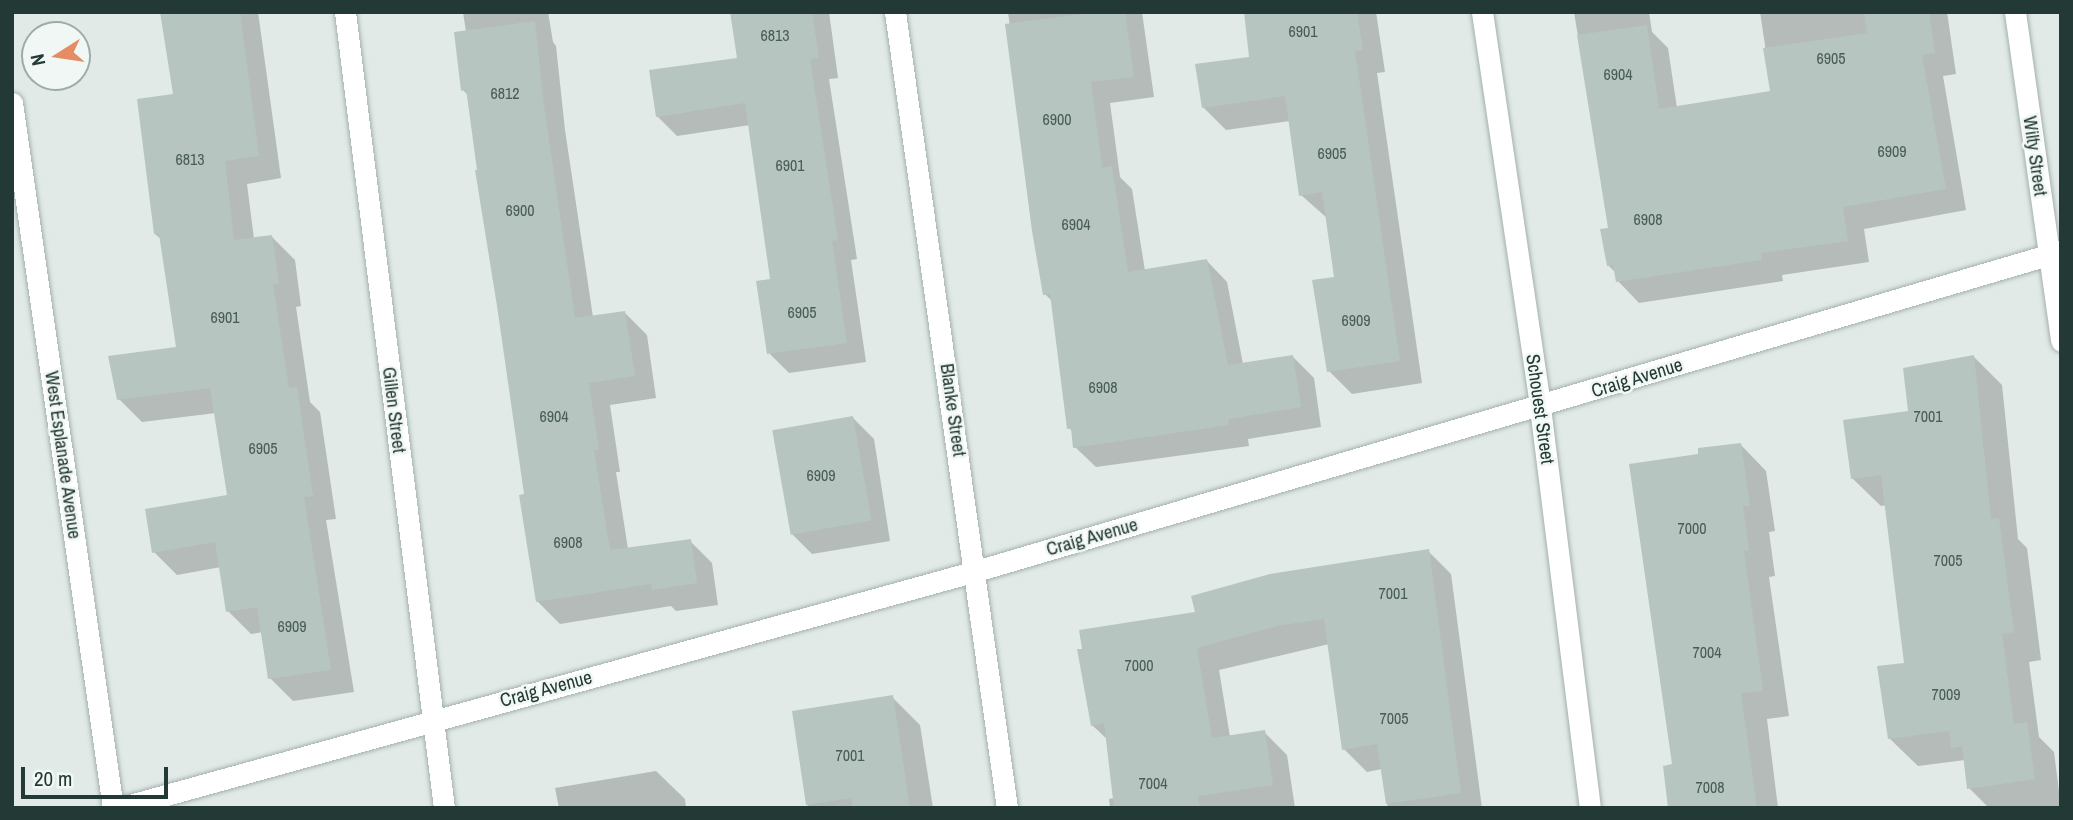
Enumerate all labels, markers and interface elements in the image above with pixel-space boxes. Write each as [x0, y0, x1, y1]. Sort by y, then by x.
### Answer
north arrow [21, 21, 91, 91]
house number: 6901 [1288, 21, 1318, 41]
house number: 6813 [760, 25, 790, 45]
house number: 6905 [1816, 48, 1846, 68]
text: N [24, 52, 51, 68]
house number: 6904 [1603, 64, 1633, 84]
house number: 6812 [490, 83, 520, 103]
house number: 6900 [1042, 109, 1072, 129]
street label: Wilty Street [2018, 115, 2052, 197]
house number: 6909 [1877, 141, 1907, 161]
house number: 6905 [1317, 143, 1347, 163]
house number: 6813 [175, 149, 205, 169]
house number: 6901 [775, 155, 805, 175]
house number: 6900 [505, 200, 535, 220]
house number: 6908 [1633, 209, 1663, 229]
house number: 6904 [1061, 214, 1091, 234]
house number: 6905 [787, 302, 817, 322]
house number: 6901 [210, 307, 240, 327]
house number: 6909 [1341, 310, 1371, 330]
street label: Schouest Street [1521, 353, 1559, 465]
street label: Craig Avenue [1588, 353, 1686, 403]
street label: Blanke Street [935, 362, 971, 458]
street label: Gillen Street [377, 366, 411, 454]
street label: West Esplanade Avenue [40, 369, 86, 541]
house number: 6908 [1088, 377, 1118, 397]
house number: 6904 [539, 406, 569, 426]
house number: 7001 [1913, 406, 1943, 426]
house number: 6905 [248, 438, 278, 458]
house number: 6909 [806, 465, 836, 485]
street label: Craig Avenue [1043, 513, 1141, 561]
house number: 7000 [1677, 518, 1707, 538]
house number: 6908 [553, 532, 583, 552]
house number: 7005 [1933, 550, 1963, 570]
house number: 7001 [1378, 583, 1408, 603]
house number: 6909 [277, 616, 307, 636]
house number: 7004 [1692, 642, 1722, 662]
house number: 7000 [1124, 655, 1154, 675]
street label: Craig Avenue [497, 666, 595, 712]
house number: 7009 [1931, 684, 1961, 704]
house number: 7005 [1379, 708, 1409, 728]
house number: 7001 [835, 745, 865, 765]
scale bar [24, 754, 172, 798]
text: 20 m [34, 764, 72, 793]
house number: 7004 [1138, 773, 1168, 793]
house number: 7008 [1695, 777, 1725, 797]

